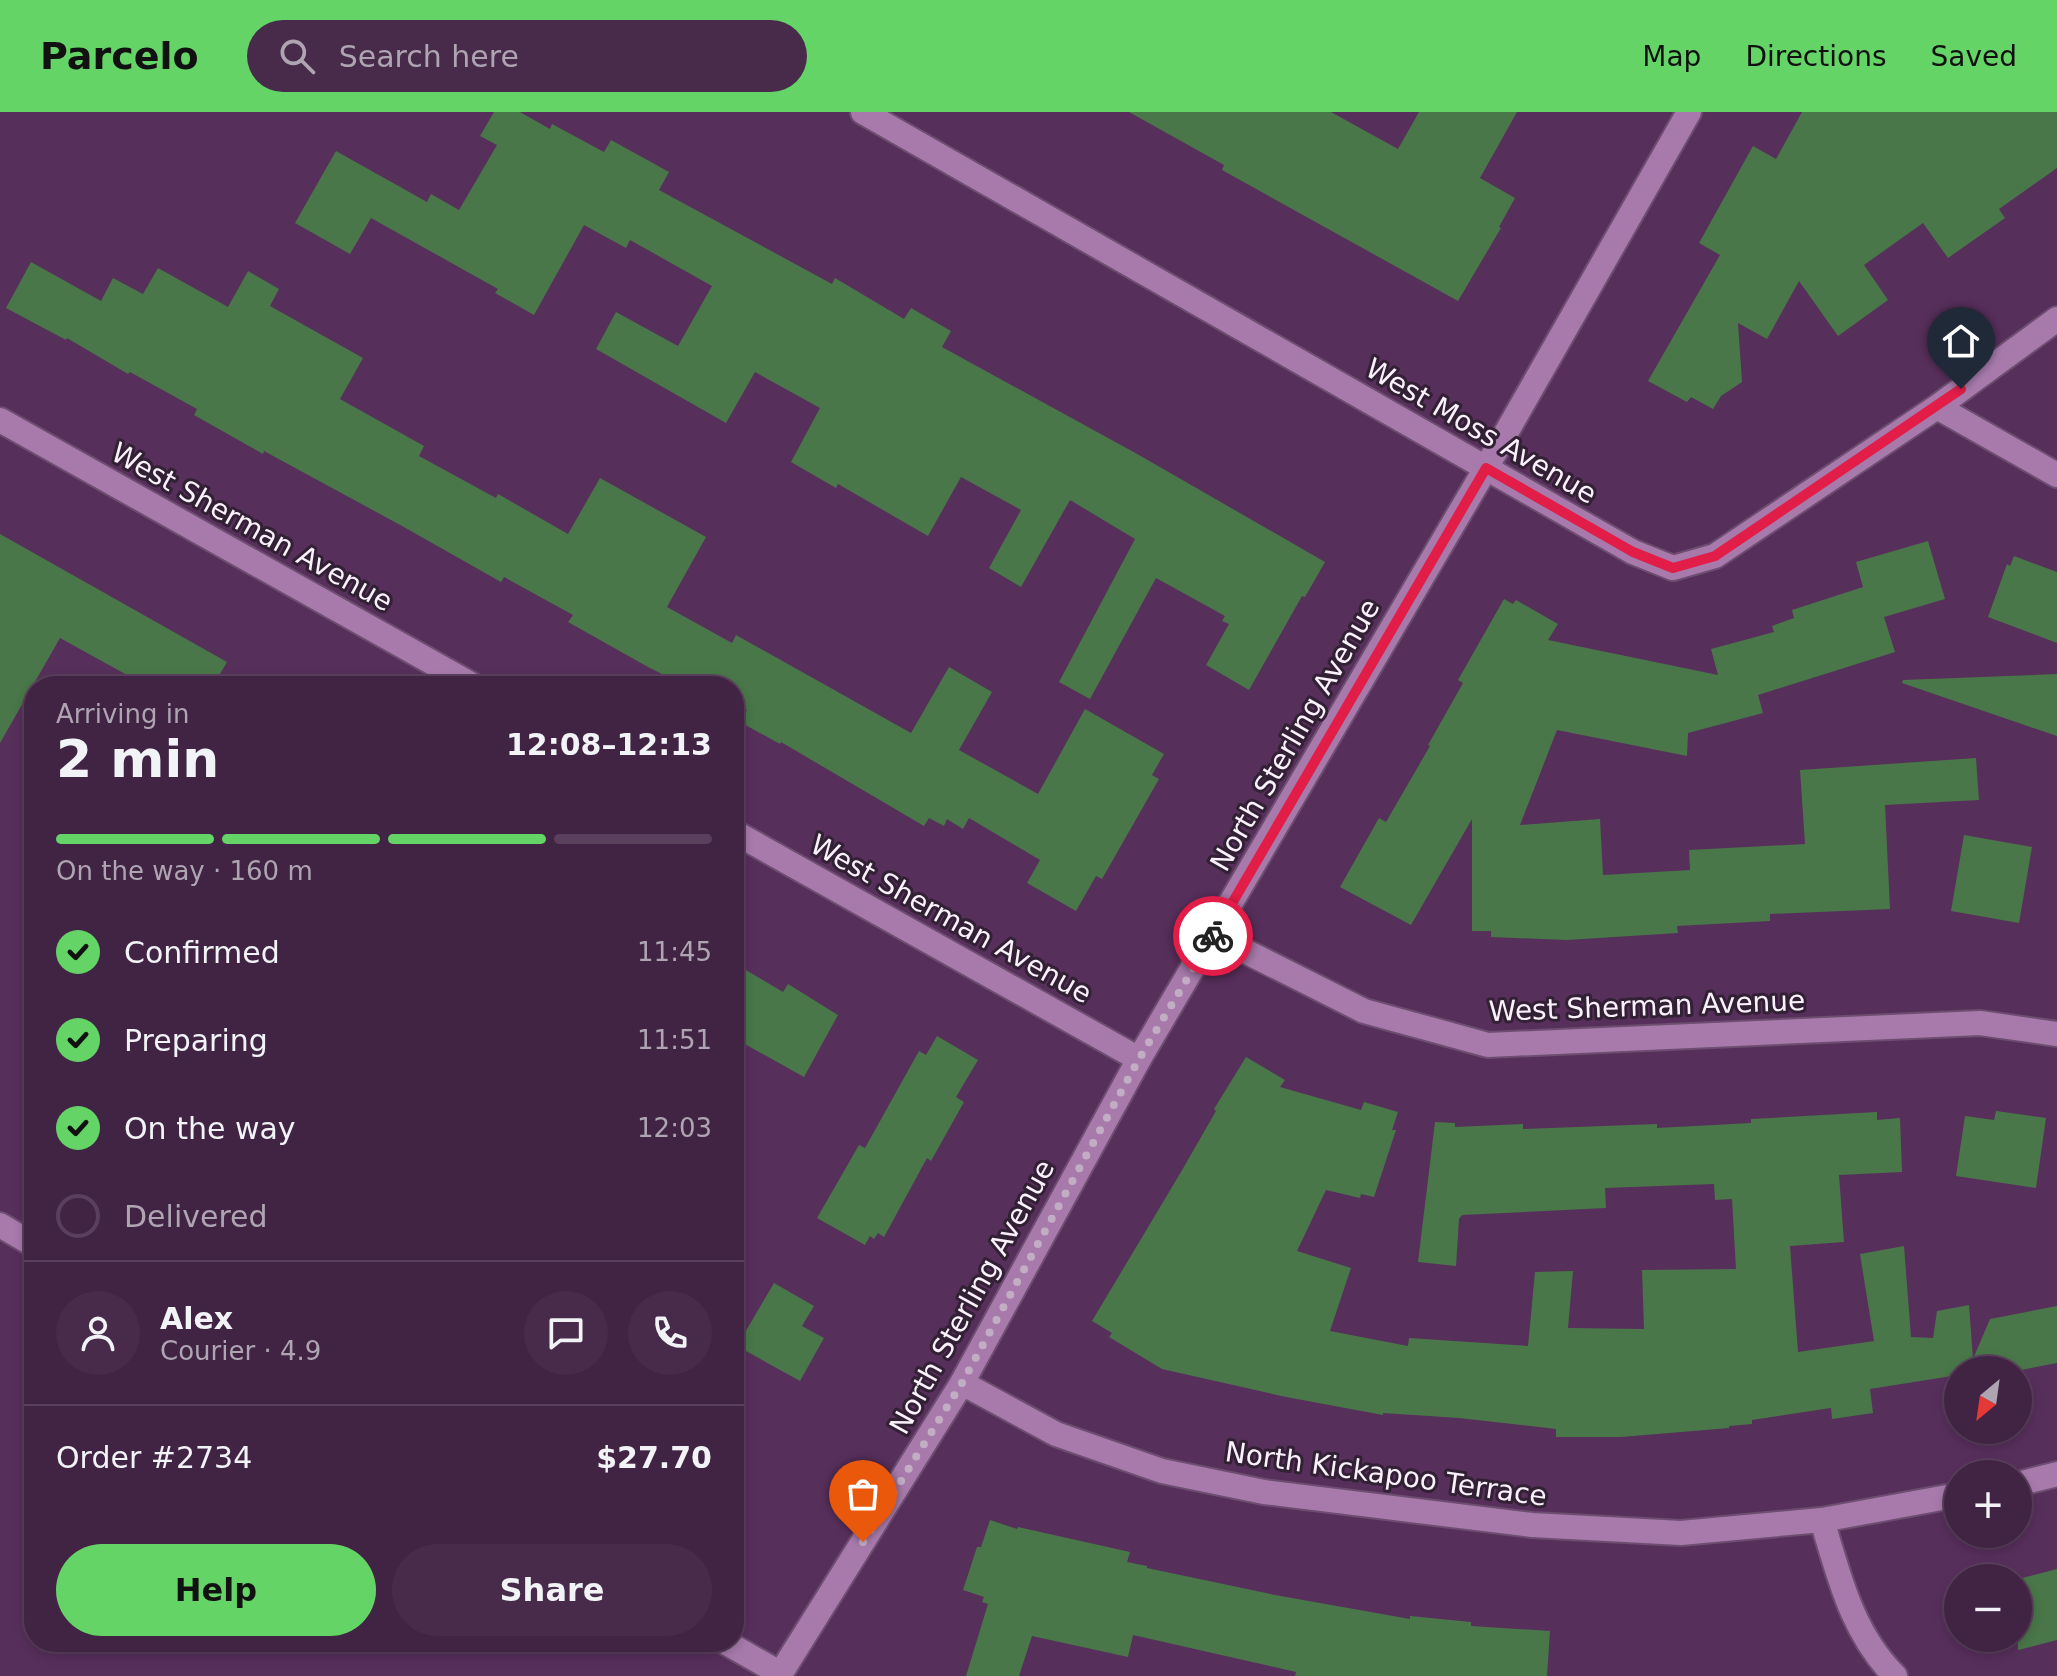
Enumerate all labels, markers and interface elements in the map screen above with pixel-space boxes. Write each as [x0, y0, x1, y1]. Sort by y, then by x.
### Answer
search box [247, 20, 807, 92]
text: Parcelo [40, 34, 199, 78]
icon: search [275, 34, 319, 78]
text: Search here [339, 39, 519, 74]
text: Map [1642, 40, 1701, 73]
text: Directions [1745, 40, 1886, 73]
text: Saved [1930, 40, 2017, 73]
pin [1927, 307, 1995, 389]
icon: home [1939, 319, 1983, 363]
street label: West Moss Avenue [1360, 351, 1602, 511]
street label: West Sherman Avenue [106, 436, 398, 618]
street label: North Sterling Avenue [1204, 593, 1386, 877]
text: Arriving in [56, 699, 190, 729]
text: 12:08–12:13 [506, 727, 712, 762]
text: 2 min [56, 729, 219, 789]
street label: West Sherman Avenue [805, 828, 1097, 1010]
text: On the way · 160 m [56, 856, 313, 886]
courier [1173, 896, 1253, 976]
icon: bike [1191, 914, 1235, 958]
icon: check [56, 930, 100, 974]
text: Confirmed [124, 935, 280, 970]
text: 11:45 [637, 937, 712, 967]
street label: West Sherman Avenue [1488, 984, 1806, 1028]
icon: check [56, 1018, 100, 1062]
text: Preparing [124, 1023, 268, 1058]
text: 11:51 [637, 1025, 712, 1055]
icon: check [56, 1106, 100, 1150]
text: On the way [124, 1111, 296, 1146]
text: 12:03 [637, 1113, 712, 1143]
street label: North Sterling Avenue [883, 1154, 1061, 1440]
text: Delivered [124, 1199, 268, 1234]
button: person [56, 1291, 140, 1375]
button: chat [524, 1291, 608, 1375]
button: phone [628, 1291, 712, 1375]
text: Alex [160, 1301, 233, 1336]
text: Courier · 4.9 [160, 1336, 321, 1366]
north arrow [1944, 1356, 2032, 1444]
map controls [1944, 1356, 2032, 1652]
street label: North Kickapoo Terrace [1223, 1435, 1549, 1513]
text: Order #2734 [56, 1440, 252, 1475]
text: $27.70 [596, 1440, 712, 1475]
pin [829, 1460, 897, 1542]
button: + [1944, 1460, 2032, 1548]
icon: bag [841, 1472, 885, 1516]
button: Help [56, 1544, 376, 1636]
button: Share [392, 1544, 712, 1636]
button: − [1944, 1564, 2032, 1652]

